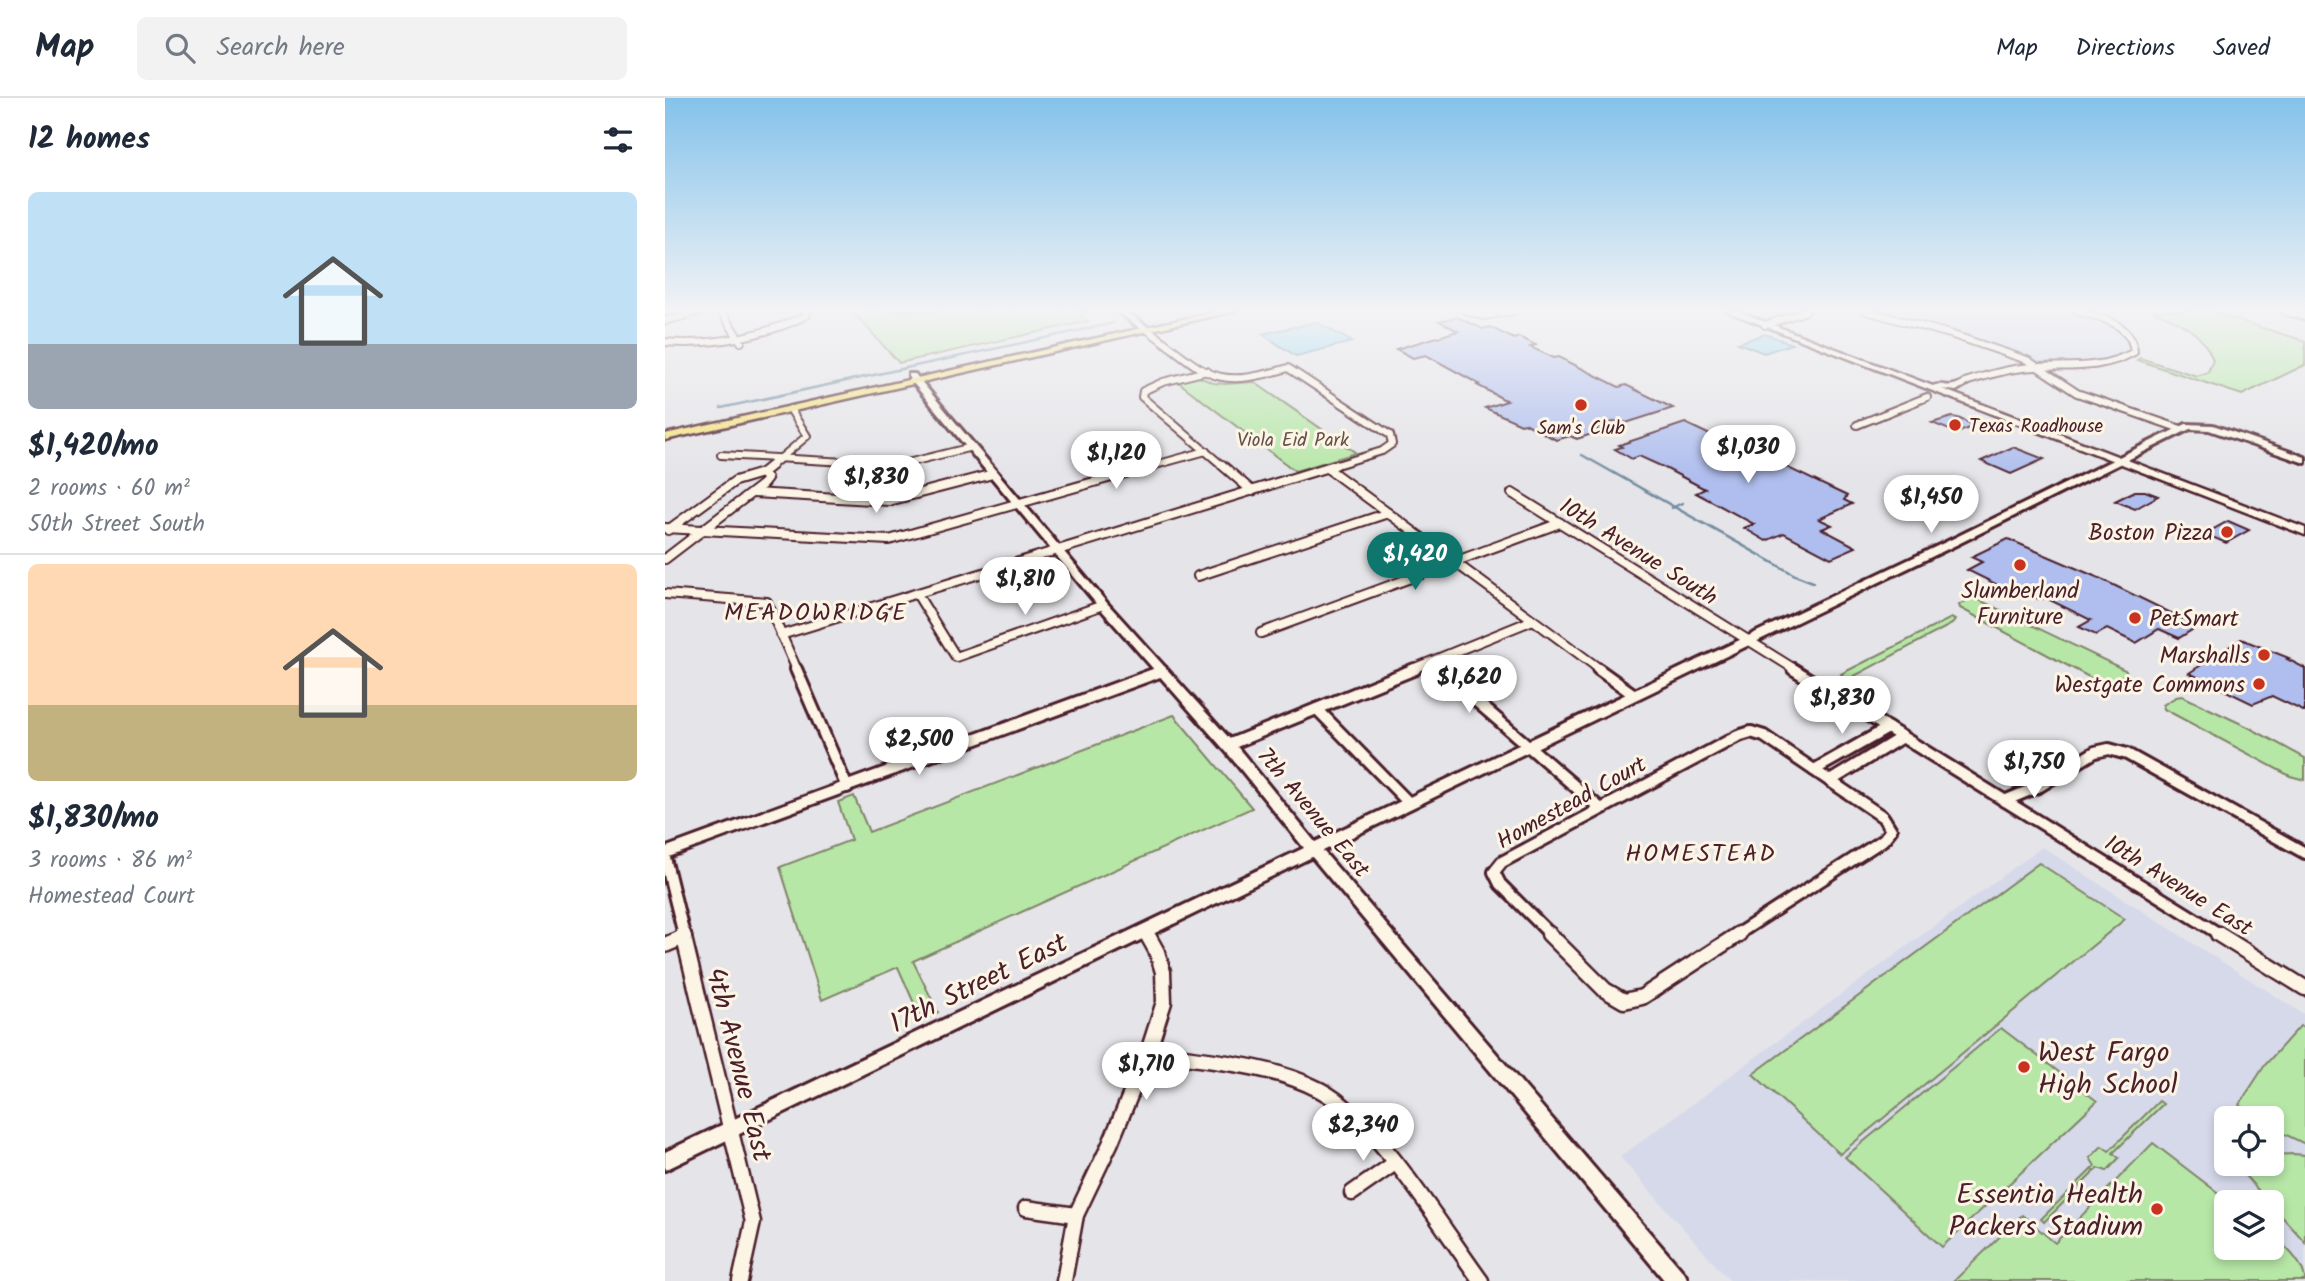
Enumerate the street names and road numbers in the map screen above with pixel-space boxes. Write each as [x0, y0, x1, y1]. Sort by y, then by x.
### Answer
street label: 10th Avenue South [1552, 489, 1724, 616]
street label: 7th Avenue East [1247, 740, 1379, 887]
street label: Homestead Court [1490, 747, 1655, 860]
street label: 10th Avenue East [2097, 827, 2260, 947]
street label: 17th Street East [882, 921, 1077, 1047]
street label: 4th Avenue East [692, 963, 784, 1167]

